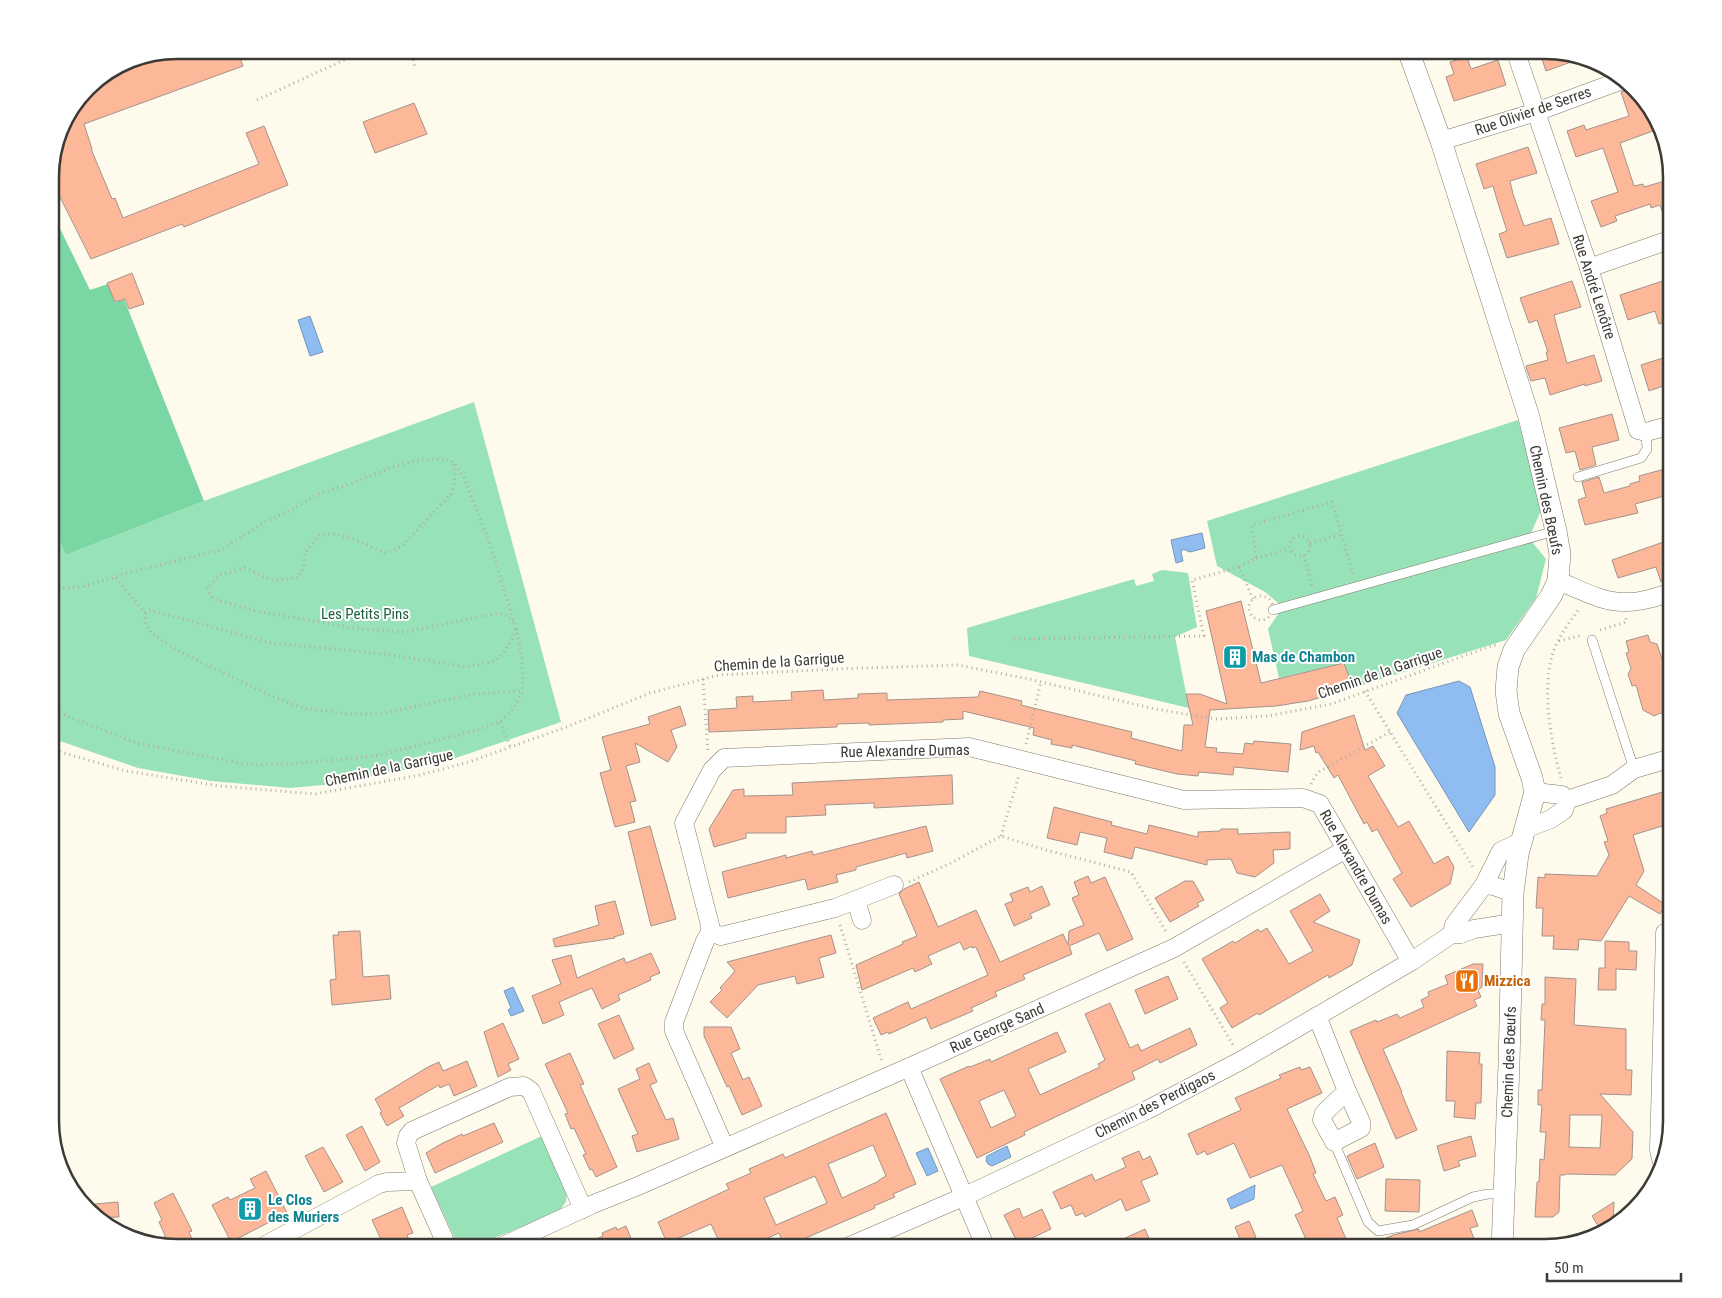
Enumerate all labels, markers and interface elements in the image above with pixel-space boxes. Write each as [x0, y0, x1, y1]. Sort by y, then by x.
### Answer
street label: Rue Olivier de Serres [1472, 83, 1594, 139]
street label: Rue André Lenôtre [1569, 232, 1619, 342]
street label: Chemin des Bœufs [1526, 444, 1566, 557]
park label: Les Petits Pins [321, 605, 409, 623]
street label: Chemin de la Garrigue [1315, 643, 1445, 703]
building icon: Mas de Chambon [1222, 644, 1248, 670]
street label: Chemin de la Garrigue [713, 648, 845, 676]
place label: Mas de Chambon [1252, 648, 1355, 666]
street label: Rue Alexandre Dumas [840, 741, 970, 761]
street label: Chemin de la Garrigue [323, 746, 455, 790]
street label: Rue Alexandre Dumas [1316, 806, 1396, 928]
restaurant icon: Mizzica [1454, 968, 1480, 994]
place label: Mizzica [1484, 972, 1530, 990]
street label: Rue George Sand [947, 999, 1047, 1057]
street label: Chemin des Bœufs [1498, 1006, 1520, 1118]
street label: Chemin des Perdigaos [1092, 1066, 1218, 1142]
place label: Le Clos des Muriers [268, 1191, 340, 1226]
building icon: Le Clos des Muriers [237, 1196, 263, 1222]
scale bar [1547, 1250, 1681, 1282]
text: 50 m [1554, 1259, 1584, 1277]

